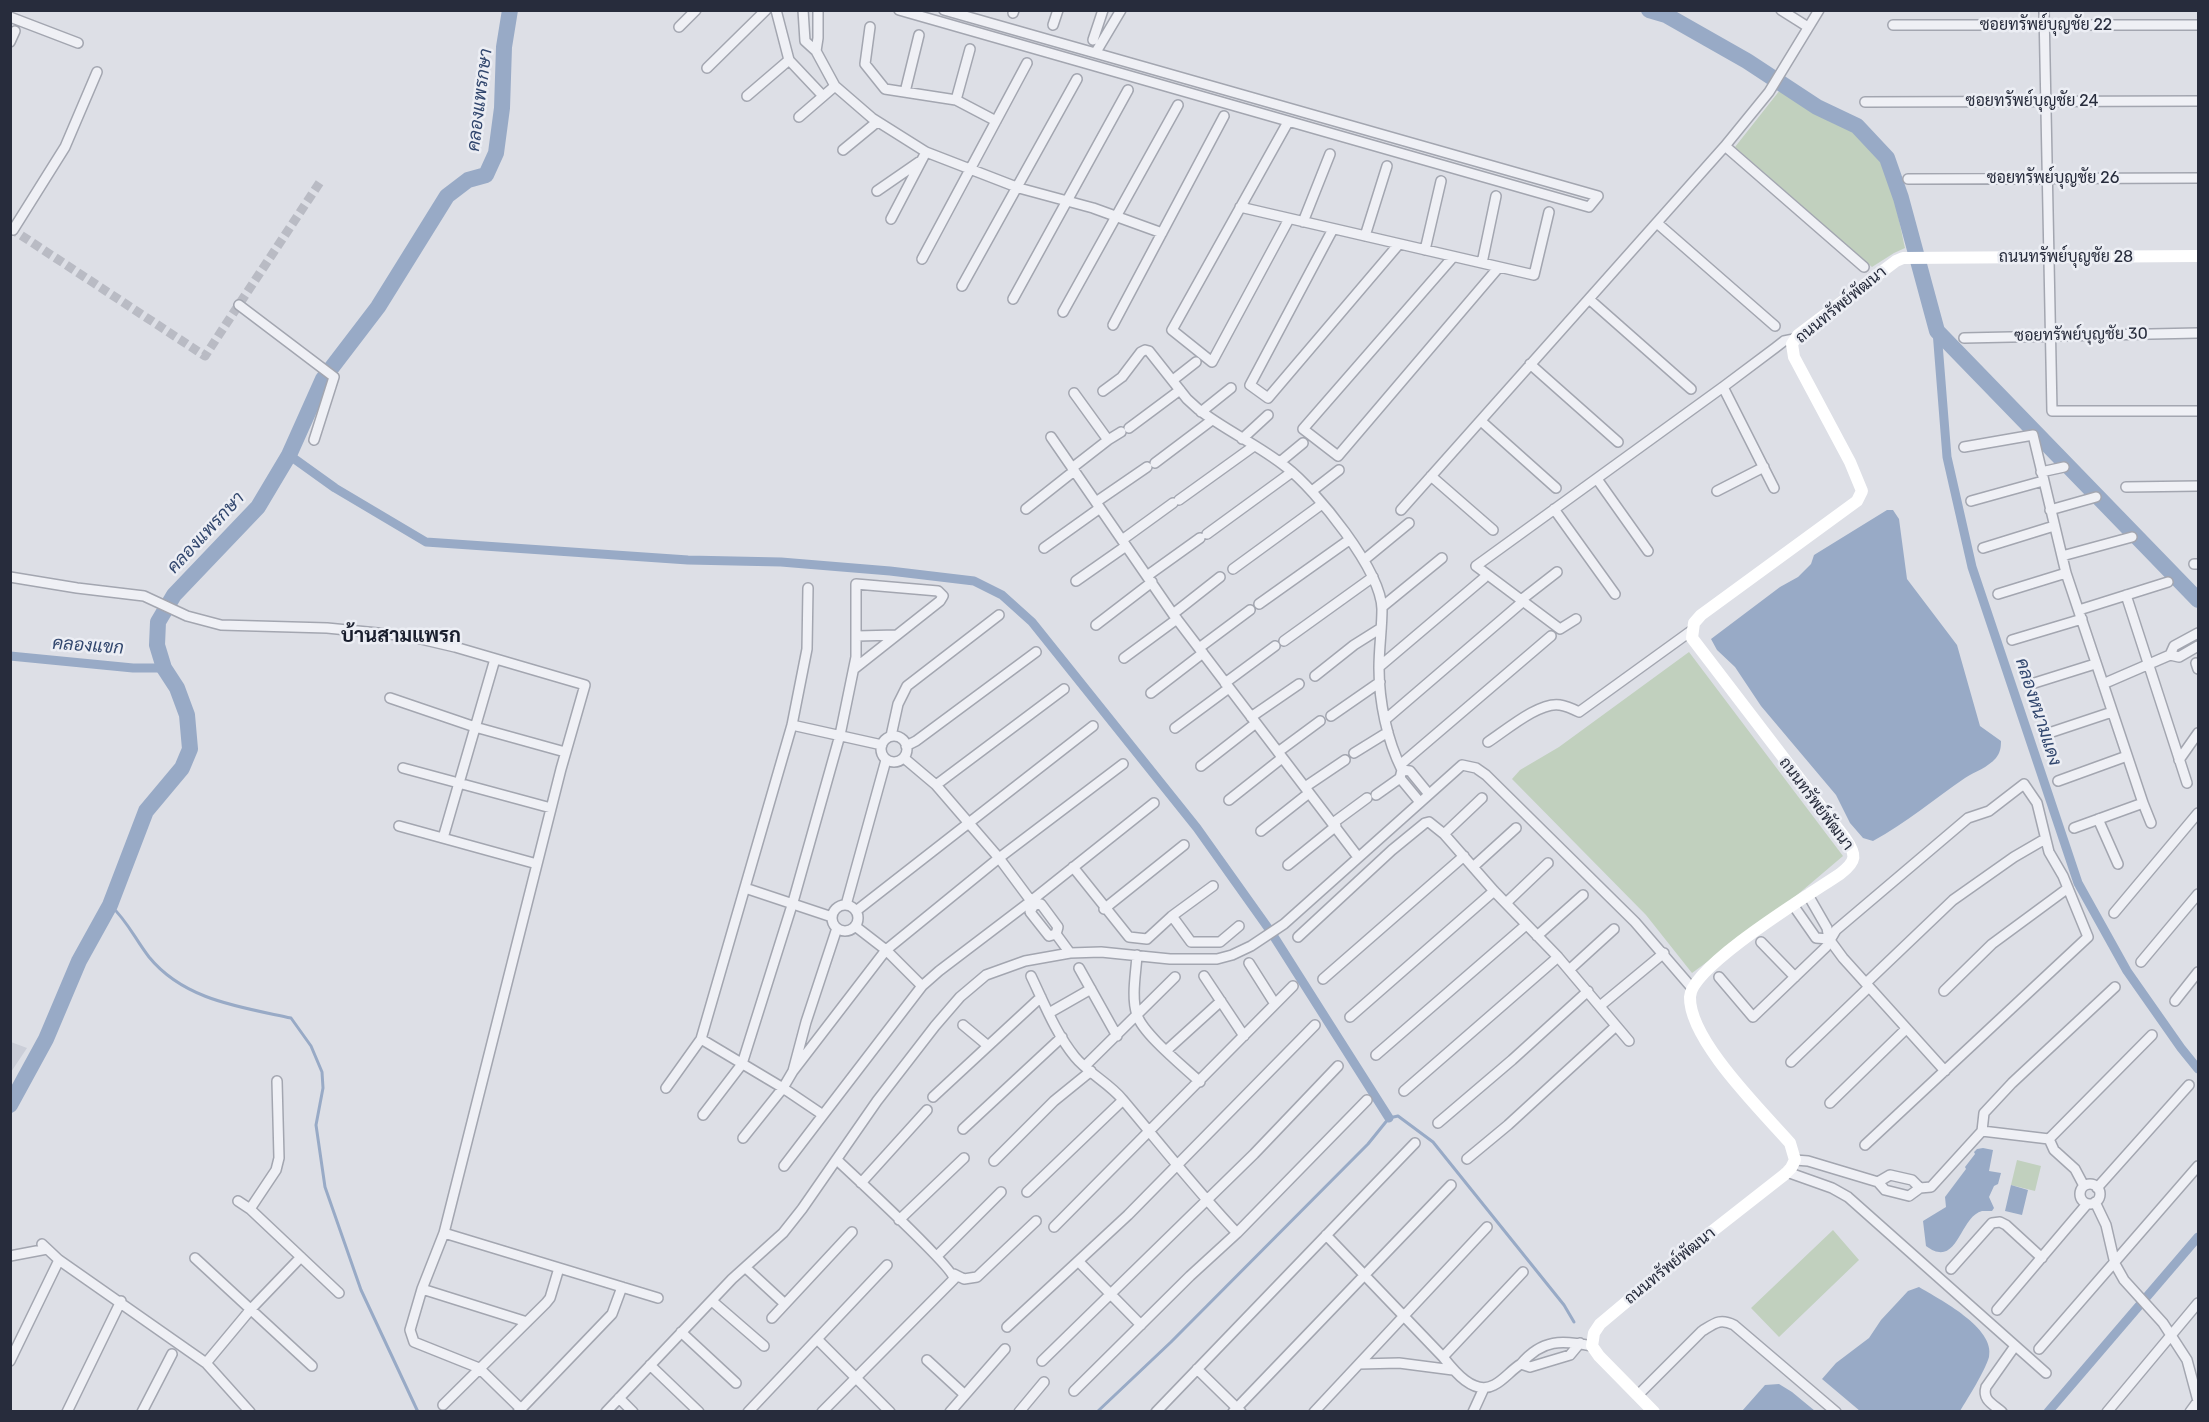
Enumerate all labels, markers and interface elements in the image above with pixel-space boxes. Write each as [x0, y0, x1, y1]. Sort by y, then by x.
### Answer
street label: ซอยทรัพย์บุญชัย 22 [1980, 15, 2112, 35]
water label: คลองแพรกษา [463, 47, 497, 153]
street label: ซอยทรัพย์บุญชัย 24 [1966, 91, 2098, 111]
street label: ซอยทรัพย์บุญชัย 26 [1987, 168, 2119, 188]
street label: ถนนทรัพย์บุญชัย 28 [1999, 247, 2133, 267]
street label: ถนนทรัพย์พัฒนา [1792, 262, 1890, 348]
street label: ซอยทรัพย์บุญชัย 30 [2014, 324, 2148, 346]
water label: คลองแพรกษา [163, 488, 249, 578]
district label: บ้านสามแพรก [341, 624, 461, 648]
water label: คลองแขก [52, 633, 124, 659]
water label: คลองหนามแดง [2010, 655, 2066, 769]
street label: ถนนทรัพย์พัฒนา [1775, 754, 1857, 854]
street label: ถนนทรัพย์พัฒนา [1621, 1223, 1719, 1309]

